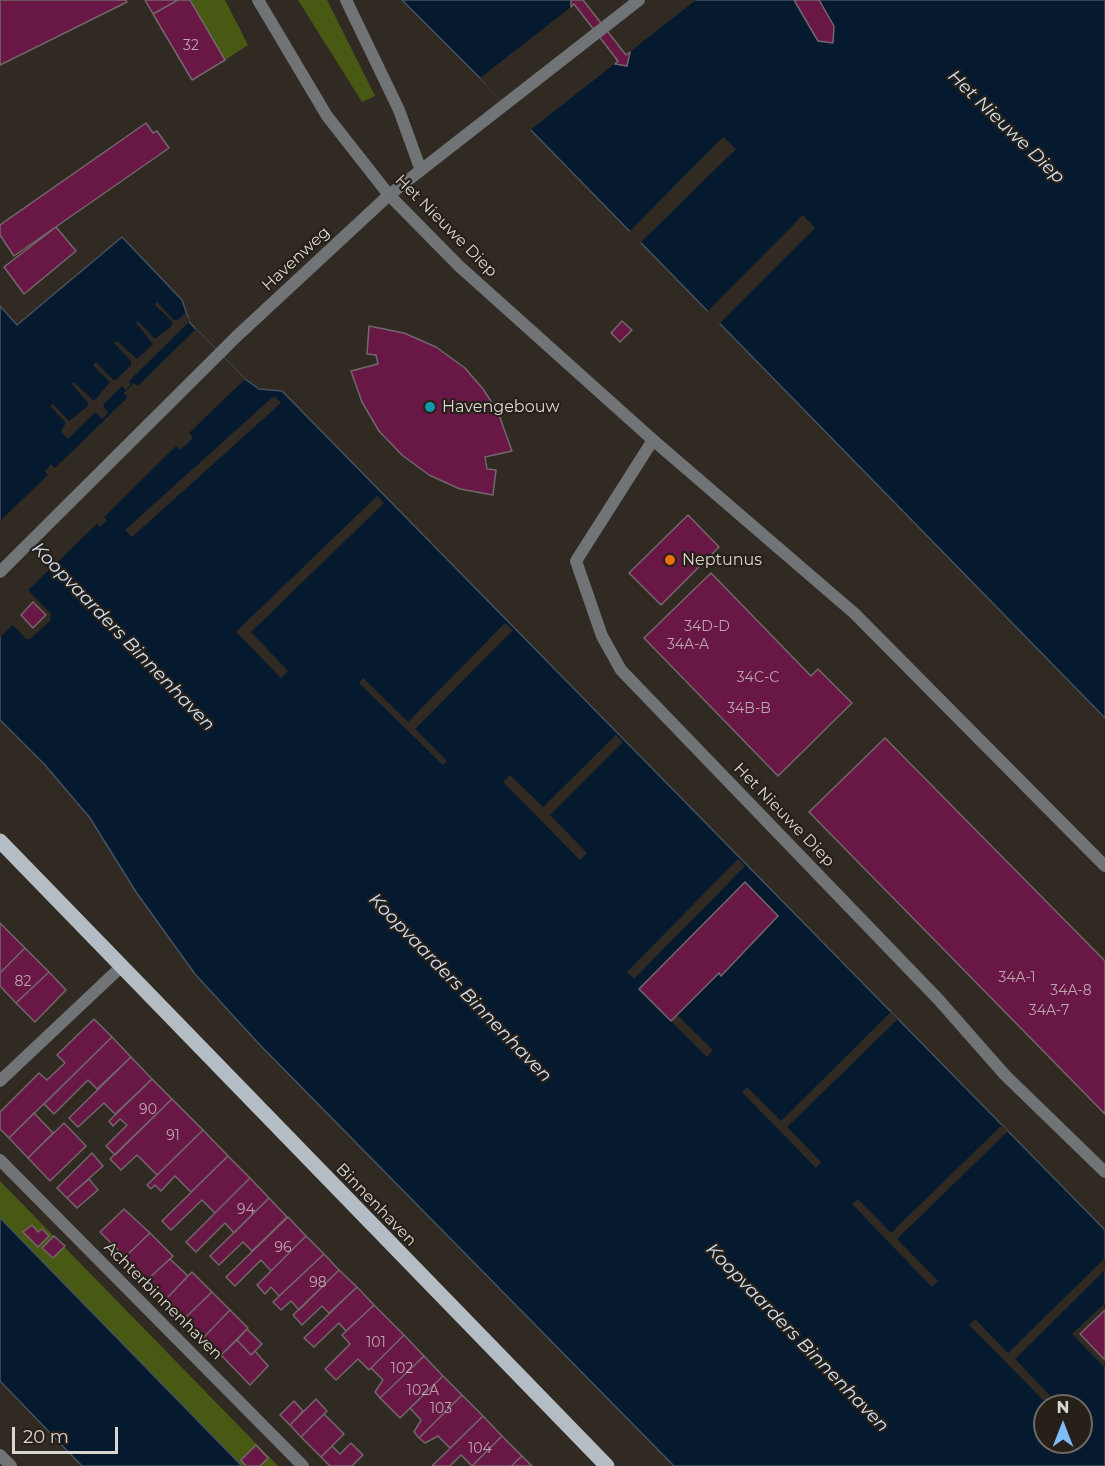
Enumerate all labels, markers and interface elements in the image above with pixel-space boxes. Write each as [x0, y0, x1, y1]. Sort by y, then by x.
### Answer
house number: 32 [183, 38, 199, 54]
water label: Het Nieuwe Diep [943, 66, 1069, 188]
street label: Het Nieuwe Diep [391, 171, 501, 281]
street label: Havenweg [258, 223, 334, 295]
place label: Havengebouw [442, 397, 560, 417]
marker: Havengebouw [423, 400, 437, 414]
water label: Koopvaarders Binnenhaven [27, 538, 219, 736]
place label: Neptunus [682, 550, 762, 570]
marker: Neptunus [663, 553, 677, 567]
house number: 34D-D [684, 619, 730, 635]
house number: 34A-A [667, 637, 709, 653]
house number: 34C-C [737, 670, 779, 686]
house number: 34B-B [727, 701, 771, 717]
street label: Het Nieuwe Diep [730, 759, 838, 871]
water label: Koopvaarders Binnenhaven [364, 889, 556, 1087]
house number: 34A-1 [998, 970, 1036, 986]
house number: 82 [15, 974, 31, 990]
house number: 34A-8 [1050, 983, 1092, 999]
house number: 34A-7 [1029, 1003, 1069, 1019]
house number: 90 [139, 1102, 157, 1118]
house number: 91 [166, 1128, 180, 1144]
street label: Binnenhaven [332, 1160, 420, 1250]
house number: 94 [237, 1202, 255, 1218]
street label: Achterbinnenhaven [100, 1238, 226, 1364]
water label: Koopvaarders Binnenhaven [701, 1239, 893, 1437]
house number: 96 [274, 1240, 292, 1256]
house number: 98 [309, 1275, 327, 1291]
house number: 101 [366, 1335, 386, 1351]
house number: 102 [391, 1361, 413, 1377]
house number: 102A [407, 1383, 439, 1399]
north arrow [1033, 1394, 1093, 1454]
text: N [1057, 1398, 1069, 1417]
house number: 103 [430, 1401, 452, 1417]
scale bar [15, 1415, 122, 1453]
text: 20 m [23, 1426, 69, 1448]
house number: 104 [468, 1441, 492, 1457]

